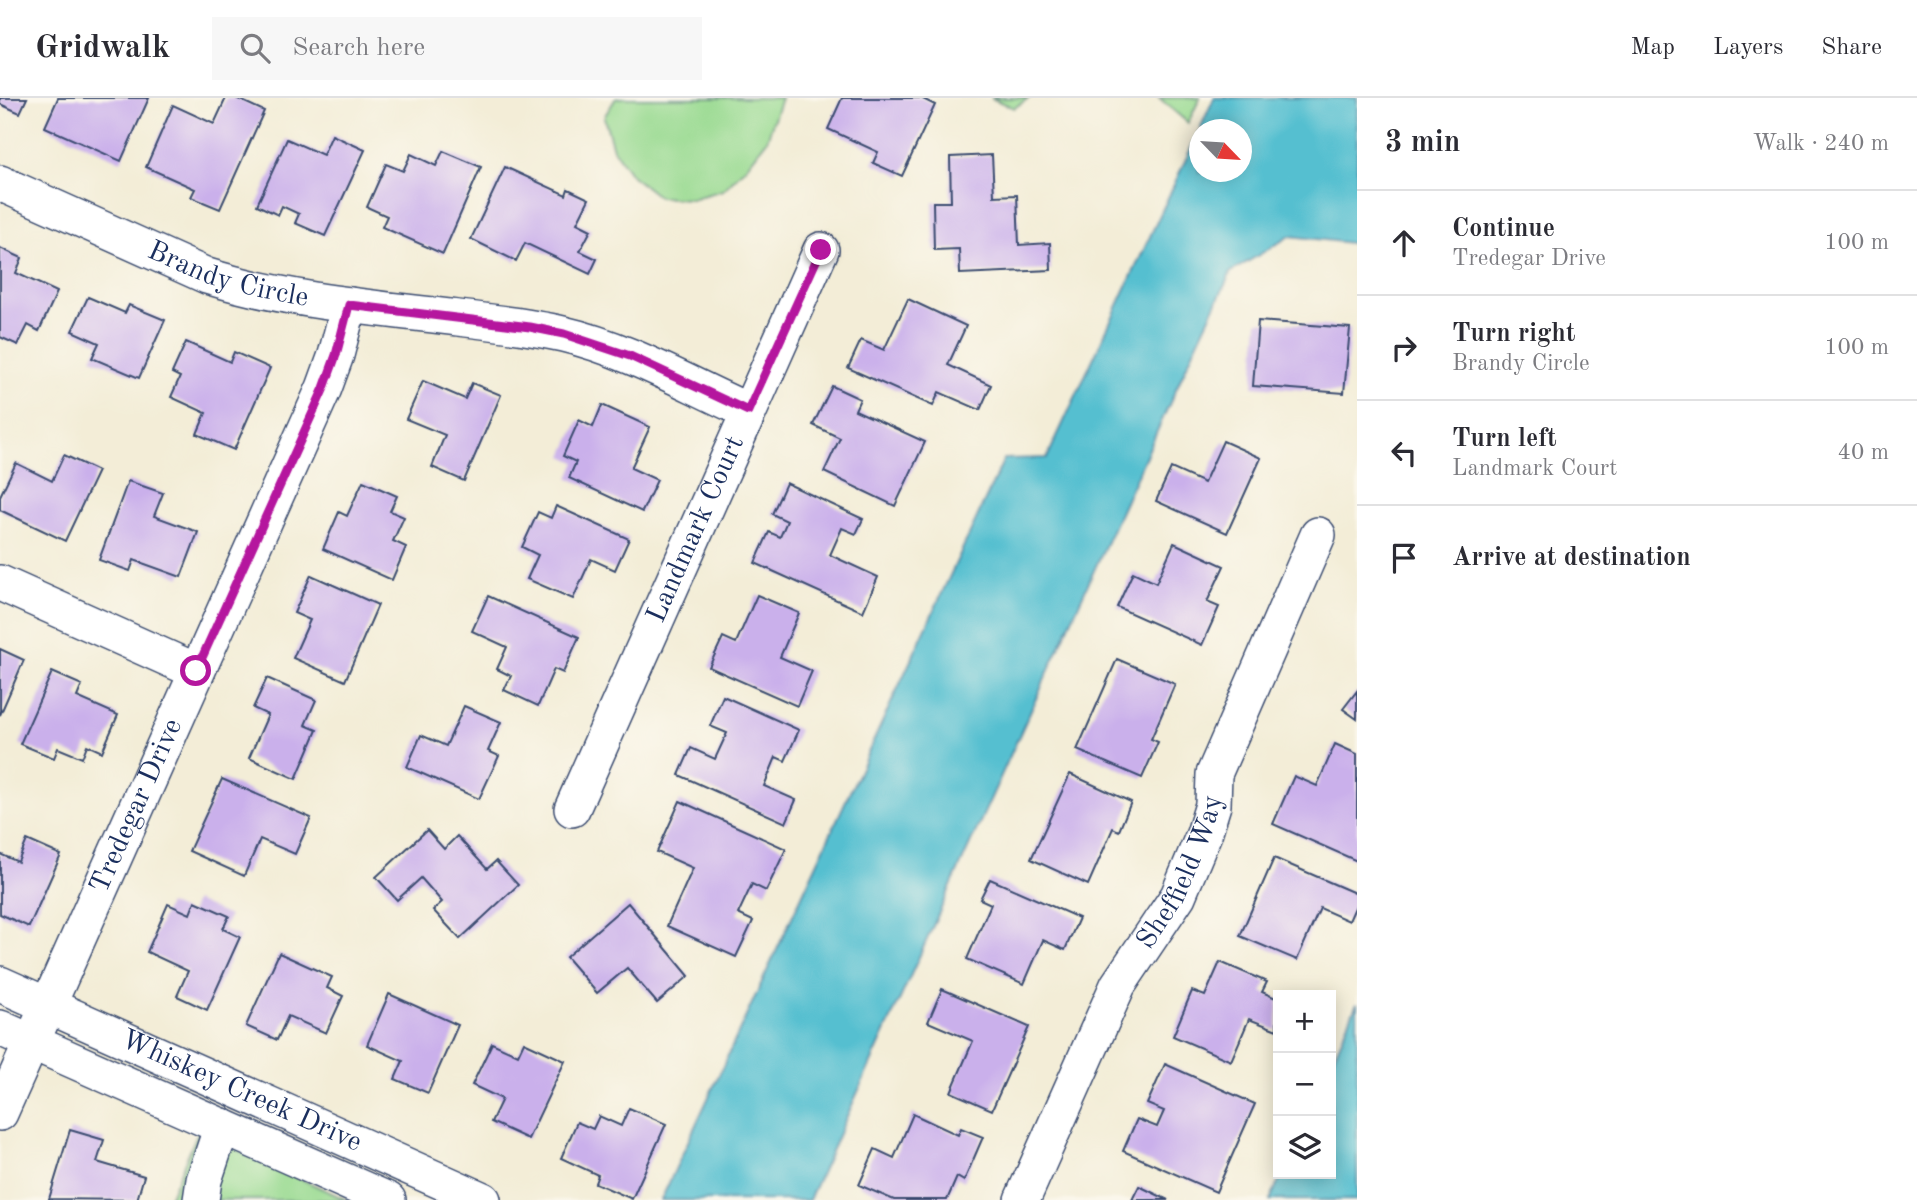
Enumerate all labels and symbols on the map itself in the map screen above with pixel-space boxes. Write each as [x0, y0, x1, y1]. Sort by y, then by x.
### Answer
north arrow [1189, 119, 1252, 182]
route end [805, 234, 836, 265]
street label: Brandy Circle [143, 237, 311, 313]
street label: Landmark Court [643, 432, 750, 627]
route start [180, 655, 211, 686]
street label: Tredegar Drive [86, 715, 188, 898]
street label: Sheffield Way [1132, 795, 1227, 954]
street label: Whiskey Creek Drive [116, 1026, 366, 1158]

